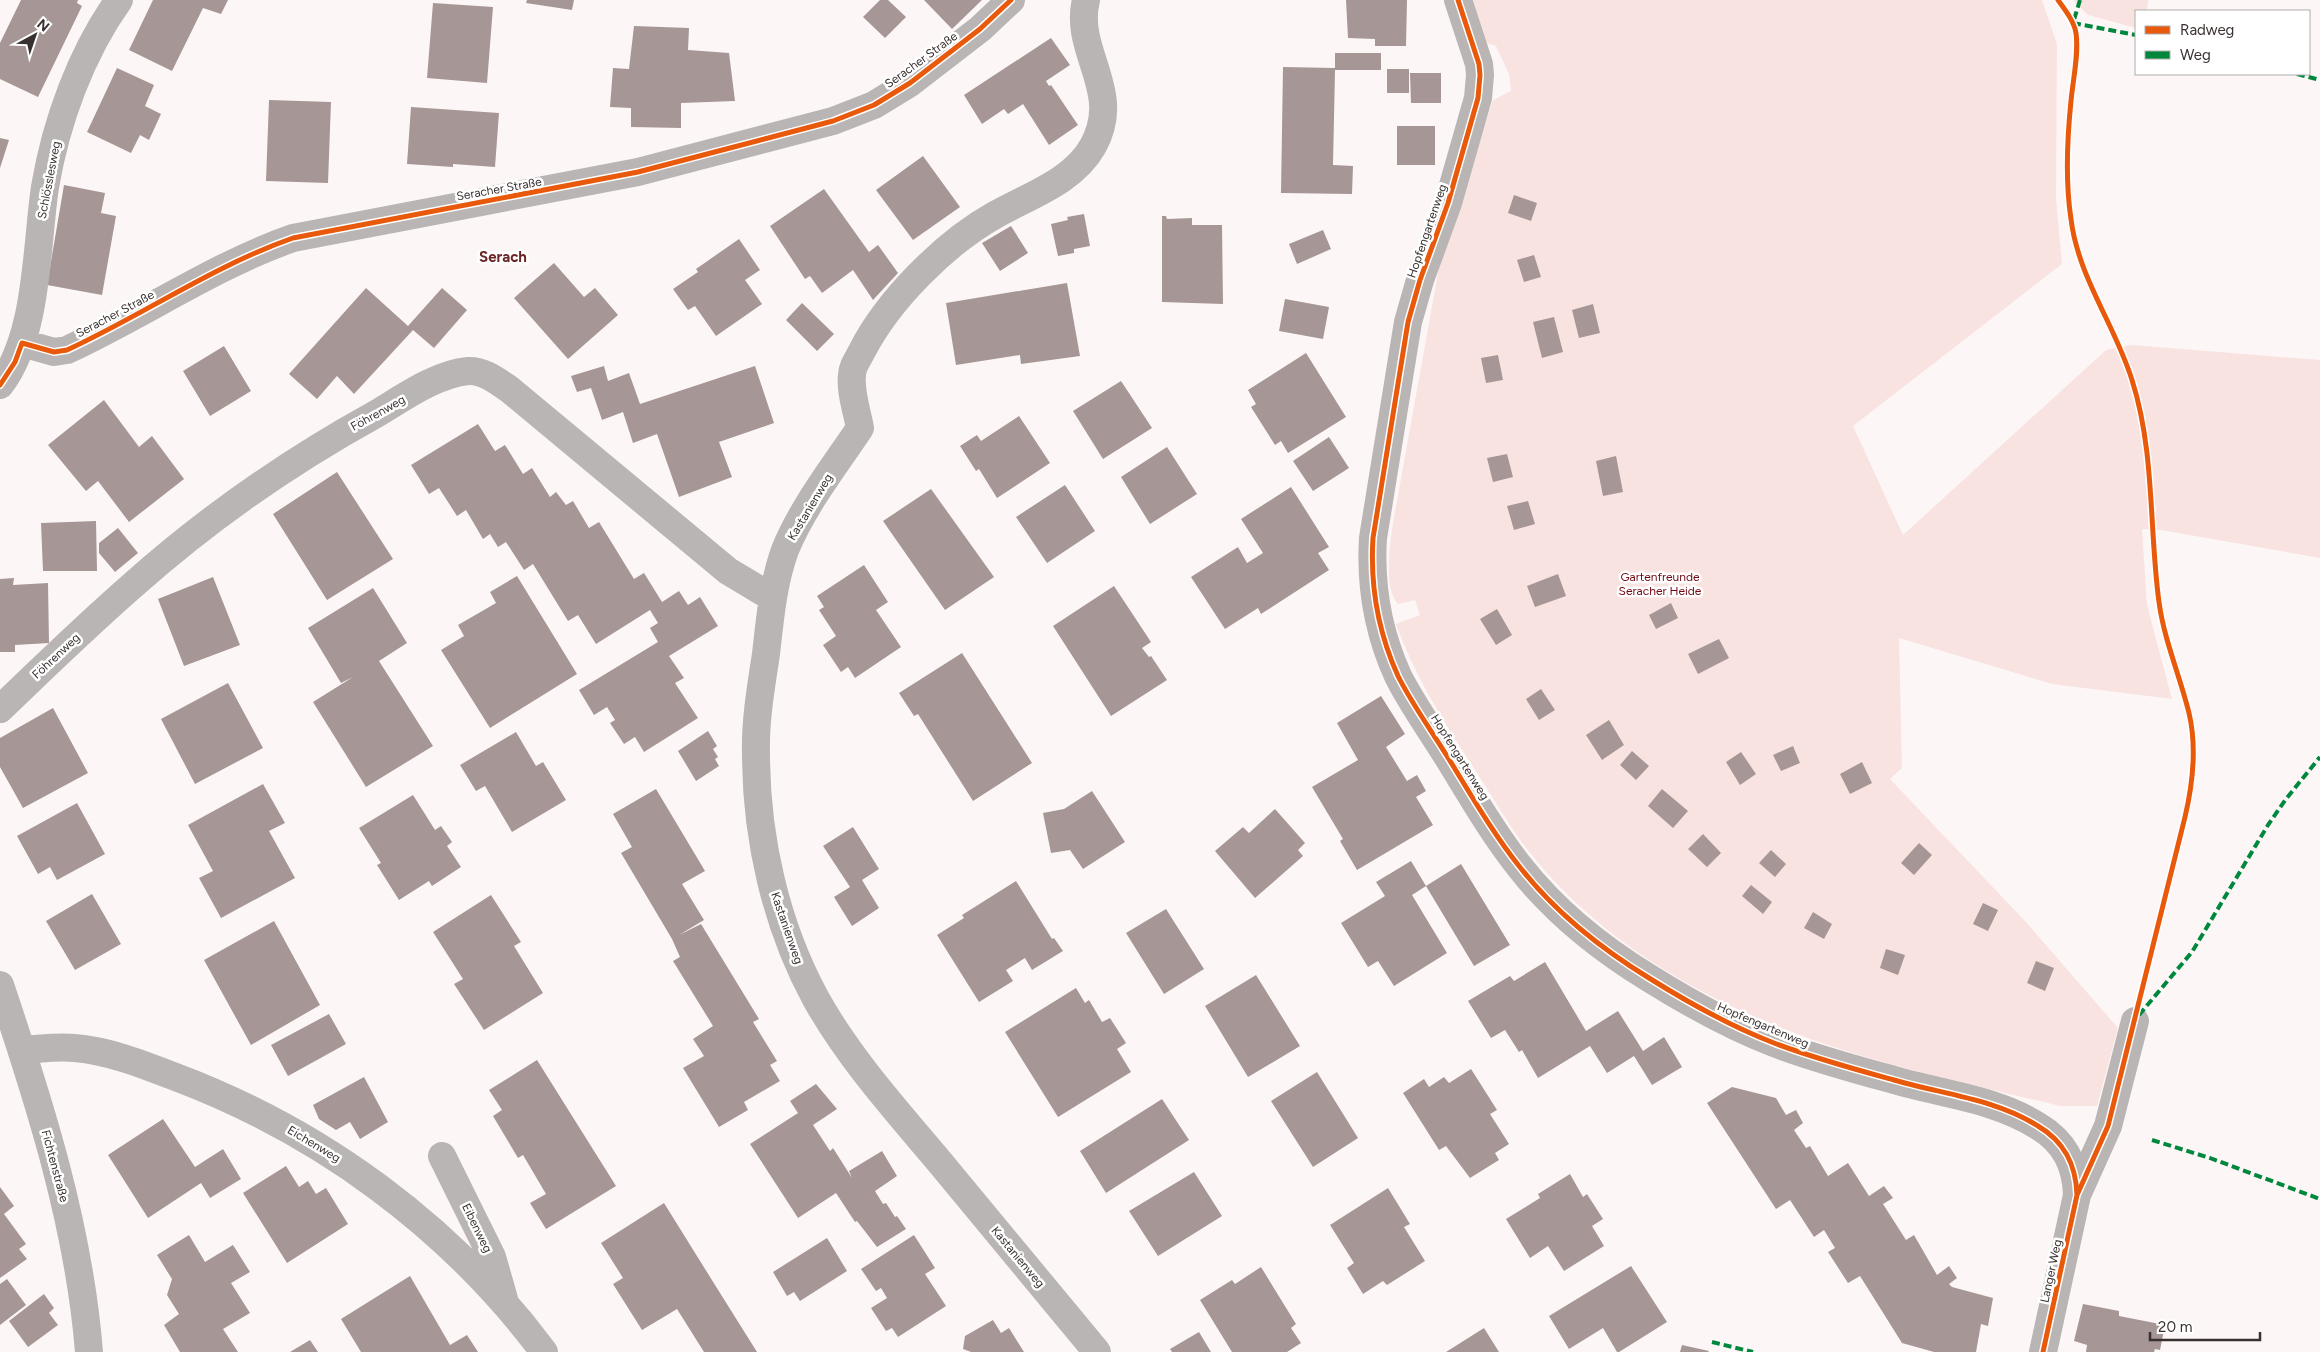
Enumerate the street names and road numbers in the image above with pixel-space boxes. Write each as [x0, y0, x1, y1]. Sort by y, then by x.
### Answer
street label: Seracher Straße [882, 29, 960, 91]
street label: Schlösslesweg [35, 140, 63, 220]
street label: Seracher Straße [455, 175, 543, 203]
street label: Hopfengartenweg [1404, 182, 1450, 280]
street label: Seracher Straße [74, 287, 157, 340]
street label: Föhrenweg [348, 392, 408, 434]
street label: Kastanienweg [785, 471, 835, 543]
street label: Föhrenweg [29, 630, 83, 682]
street label: Hopfengartenweg [1428, 712, 1492, 802]
street label: Kastanienweg [768, 890, 806, 966]
street label: Hopfengartenweg [1715, 999, 1811, 1051]
street label: Eichenweg [285, 1123, 343, 1165]
street label: Fichtenstraße [39, 1129, 71, 1204]
street label: Eibenweg [459, 1201, 495, 1255]
street label: Kastanienweg [989, 1224, 1047, 1290]
street label: Langer Weg [2037, 1238, 2065, 1304]

